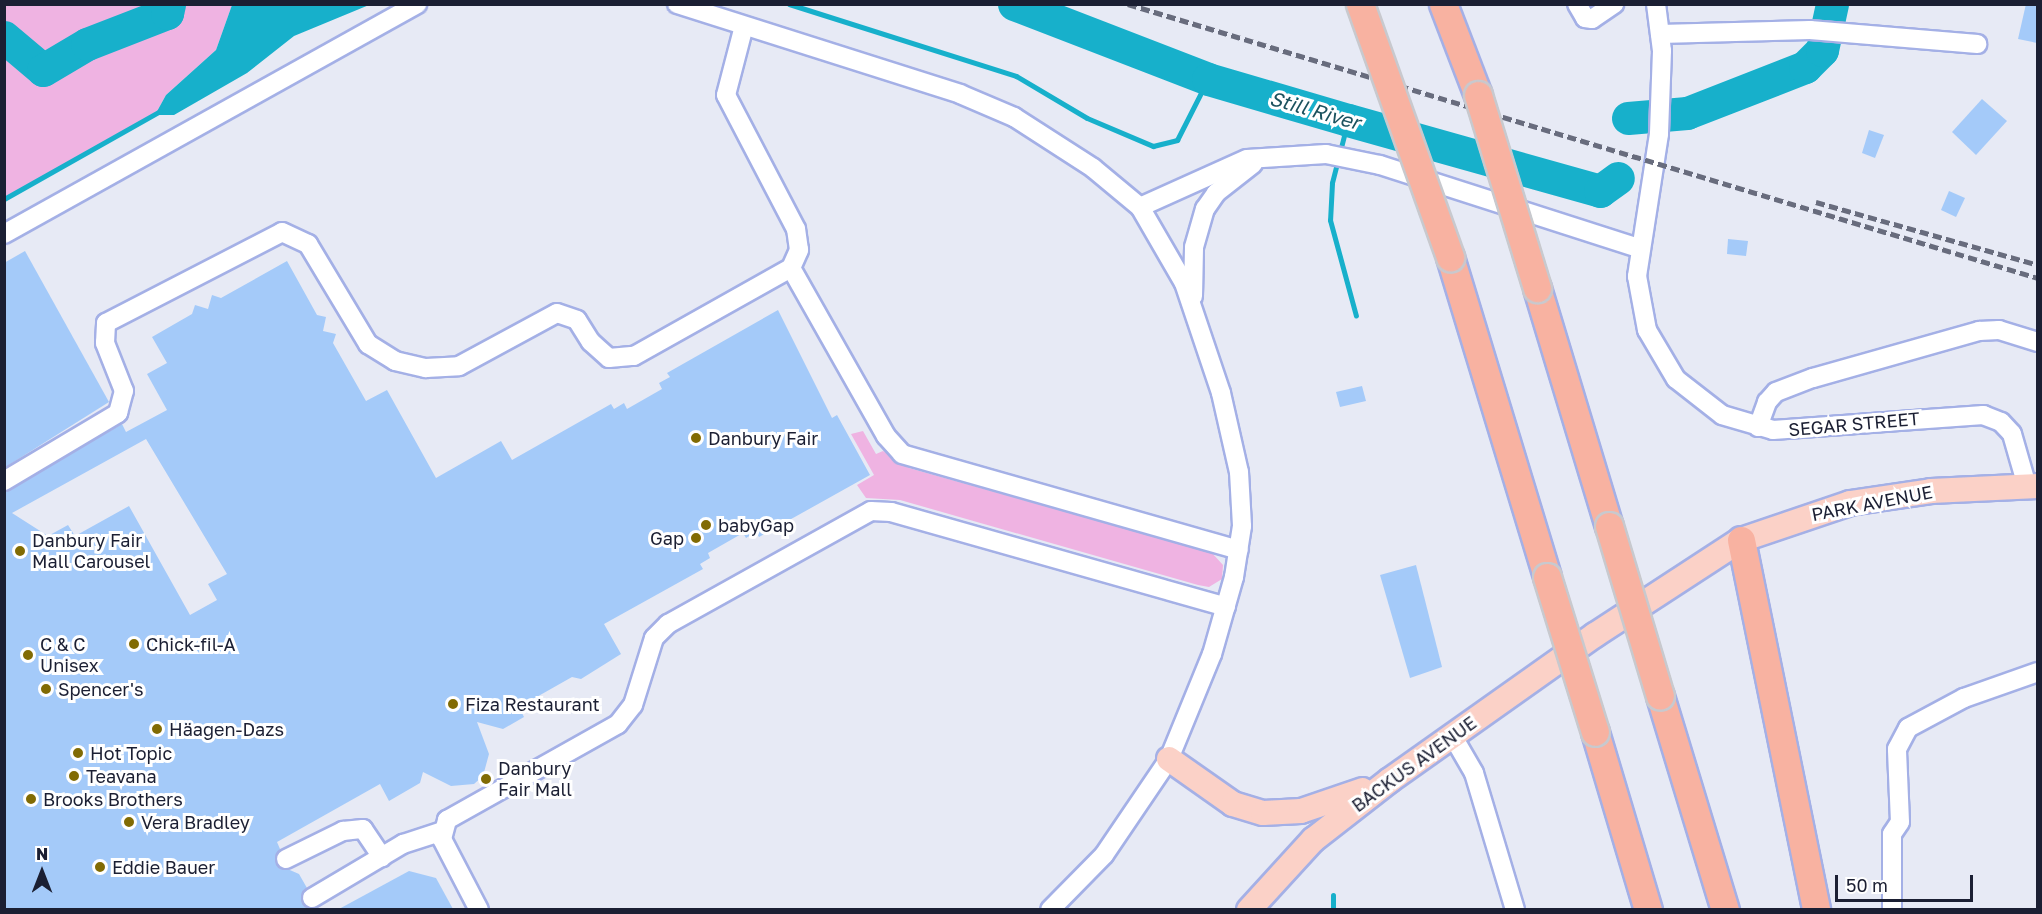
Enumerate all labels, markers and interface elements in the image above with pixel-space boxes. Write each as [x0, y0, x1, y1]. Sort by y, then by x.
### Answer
water label: Still River [1267, 86, 1363, 134]
street label: SEGAR STREET [1788, 408, 1920, 440]
place label: Danbury Fair [708, 427, 818, 449]
marker: Danbury Fair [689, 431, 703, 445]
street label: PARK AVENUE [1810, 481, 1934, 525]
place label: babyGap [718, 514, 794, 536]
marker: babyGap [699, 518, 713, 532]
place label: Gap [650, 527, 684, 549]
place label: Danbury Fair Mall Carousel [32, 530, 150, 572]
marker: Gap [689, 531, 703, 545]
marker: Danbury Fair Mall Carousel [13, 544, 27, 558]
place label: Chick-fil-A [146, 633, 236, 655]
place label: C & C Unisex [40, 634, 99, 676]
marker: Chick-fil-A [127, 637, 141, 651]
marker: C & C Unisex [21, 648, 35, 662]
place label: Spencer's [58, 678, 144, 700]
marker: Spencer's [39, 682, 53, 696]
place label: Fiza Restaurant [465, 693, 600, 715]
marker: Fiza Restaurant [446, 697, 460, 711]
street label: BACKUS AVENUE [1348, 712, 1480, 816]
place label: Häagen-Dazs [169, 718, 284, 740]
marker: Häagen-Dazs [150, 722, 164, 736]
place label: Hot Topic [90, 742, 172, 764]
marker: Hot Topic [71, 746, 85, 760]
place label: Danbury Fair Mall [498, 758, 572, 800]
place label: Teavana [86, 765, 157, 787]
marker: Teavana [67, 769, 81, 783]
marker: Danbury Fair Mall [479, 772, 493, 786]
place label: Brooks Brothers [43, 788, 183, 810]
marker: Brooks Brothers [24, 792, 38, 806]
place label: Vera Bradley [141, 811, 250, 833]
marker: Vera Bradley [122, 815, 136, 829]
north arrow [12, 842, 72, 902]
text: N [36, 844, 48, 864]
place label: Eddie Bauer [112, 856, 215, 878]
marker: Eddie Bauer [93, 860, 107, 874]
scale bar [1838, 863, 1976, 901]
text: 50 m [1846, 874, 1888, 896]

